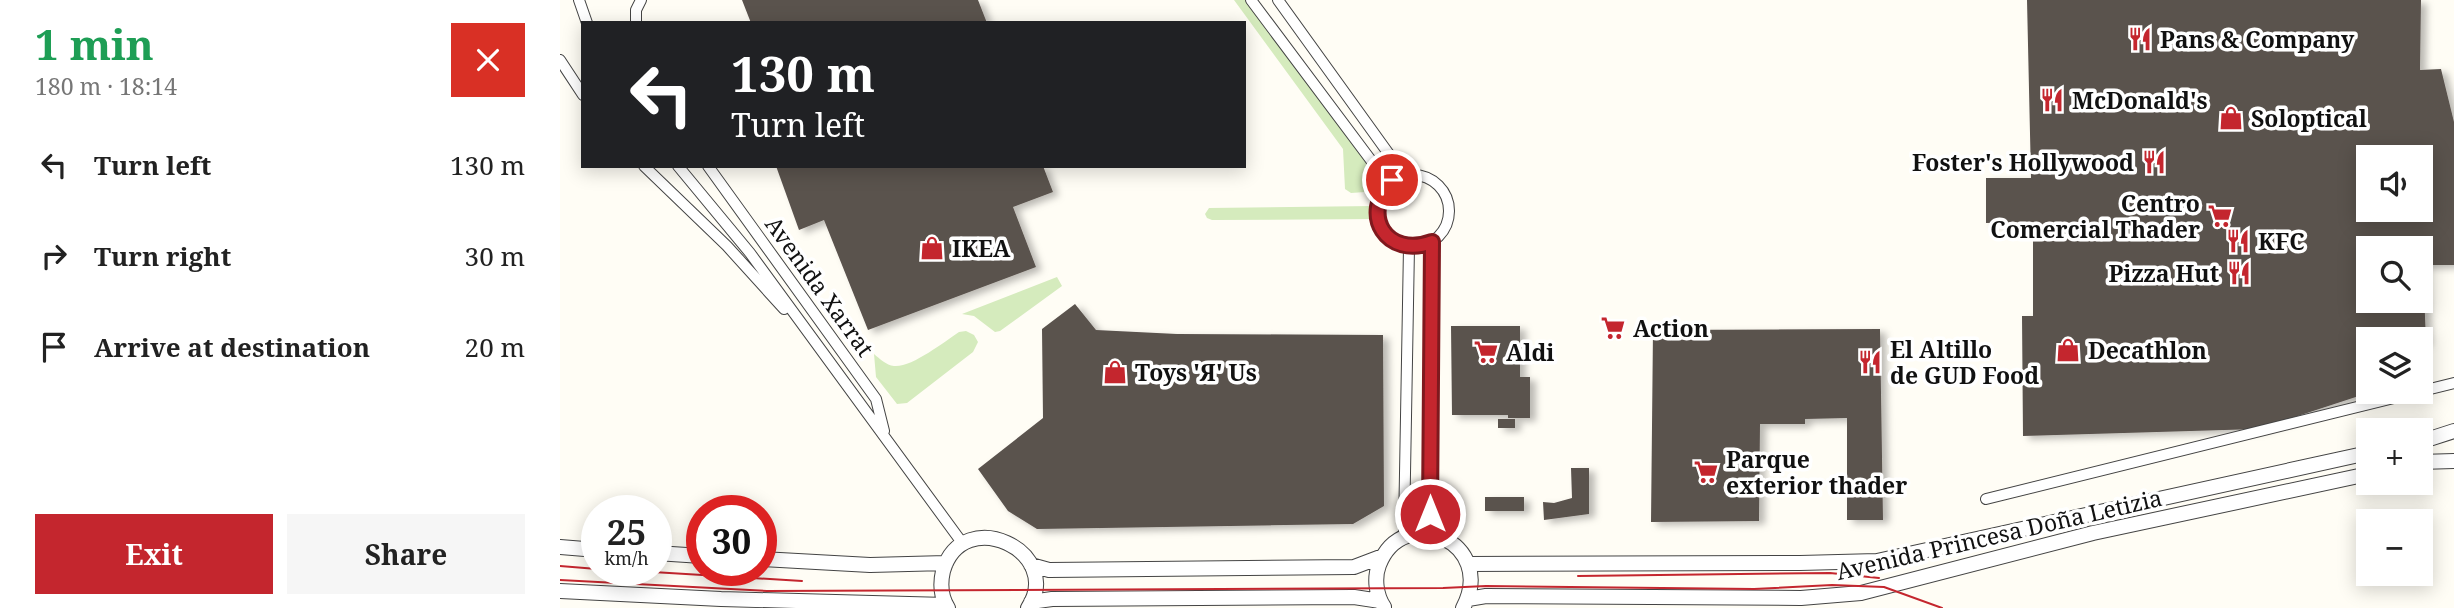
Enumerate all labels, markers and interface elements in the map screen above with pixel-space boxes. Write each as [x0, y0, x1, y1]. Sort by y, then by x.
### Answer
text: 1 min [35, 15, 154, 72]
button: close [451, 23, 525, 97]
place label: Pans & Company [2160, 23, 2355, 55]
restaurant icon: Pans & Company [2126, 25, 2154, 53]
text: 130 m [731, 40, 875, 106]
icon: left [616, 49, 707, 140]
text: 180 m · 18:14 [35, 70, 177, 102]
place label: McDonald's [2072, 84, 2208, 116]
restaurant icon: McDonald's [2038, 86, 2066, 114]
place label: Soloptical [2251, 102, 2367, 134]
text: Turn left [731, 103, 865, 146]
shop icon: Soloptical [2217, 104, 2245, 132]
map controls [2356, 145, 2433, 586]
button: sound [2356, 145, 2433, 222]
icon: left [35, 146, 73, 184]
place label: Foster's Hollywood [1912, 146, 2134, 178]
text: Turn left [94, 147, 211, 183]
text: 130 m [450, 147, 525, 183]
restaurant icon: Foster's Hollywood [2140, 148, 2168, 176]
pin [1362, 150, 1422, 210]
icon: arrive [1373, 161, 1411, 199]
place label: Centro Comercial Thader [1990, 187, 2200, 245]
supermarket icon: Centro Comercial Thader [2206, 202, 2234, 230]
street label: Avenida Xarrat [758, 209, 882, 363]
place label: KFC [2258, 225, 2305, 257]
restaurant icon: KFC [2224, 227, 2252, 255]
place label: IKEA [952, 232, 1011, 264]
shop icon: IKEA [918, 234, 946, 262]
button: search [2356, 236, 2433, 313]
icon: right [35, 237, 73, 275]
text: Turn right [94, 238, 231, 274]
text: 30 m [465, 238, 525, 274]
place label: Pizza Hut [2109, 257, 2219, 289]
restaurant icon: Pizza Hut [2225, 259, 2253, 287]
place label: Action [1633, 312, 1709, 344]
supermarket icon: Action [1599, 314, 1627, 342]
button: layers [2356, 327, 2433, 404]
icon: arrive [35, 328, 73, 366]
text: Arrive at destination [94, 329, 370, 365]
text: 20 m [465, 329, 525, 365]
place label: El Altillo de GUD Food [1890, 333, 2039, 391]
place label: Decathlon [2088, 334, 2207, 366]
place label: Aldi [1506, 336, 1554, 368]
shop icon: Decathlon [2054, 336, 2082, 364]
supermarket icon: Aldi [1472, 338, 1500, 366]
restaurant icon: El Altillo de GUD Food [1856, 348, 1884, 376]
place label: Toys 'Я' Us [1135, 356, 1257, 388]
shop icon: Toys 'Я' Us [1101, 358, 1129, 386]
button: + [2356, 418, 2433, 495]
place label: Parque exterior thader [1726, 443, 1907, 501]
supermarket icon: Parque exterior thader [1692, 458, 1720, 486]
position arrow [1393, 477, 1467, 551]
street label: Avenida Princesa Doña Letizia [1833, 481, 2165, 587]
speed limit sign: 30 [686, 495, 777, 586]
text: 25 [607, 508, 646, 555]
button: − [2356, 509, 2433, 586]
button: Exit [35, 514, 273, 594]
button: Share [287, 514, 525, 594]
text: km/h [604, 546, 649, 570]

